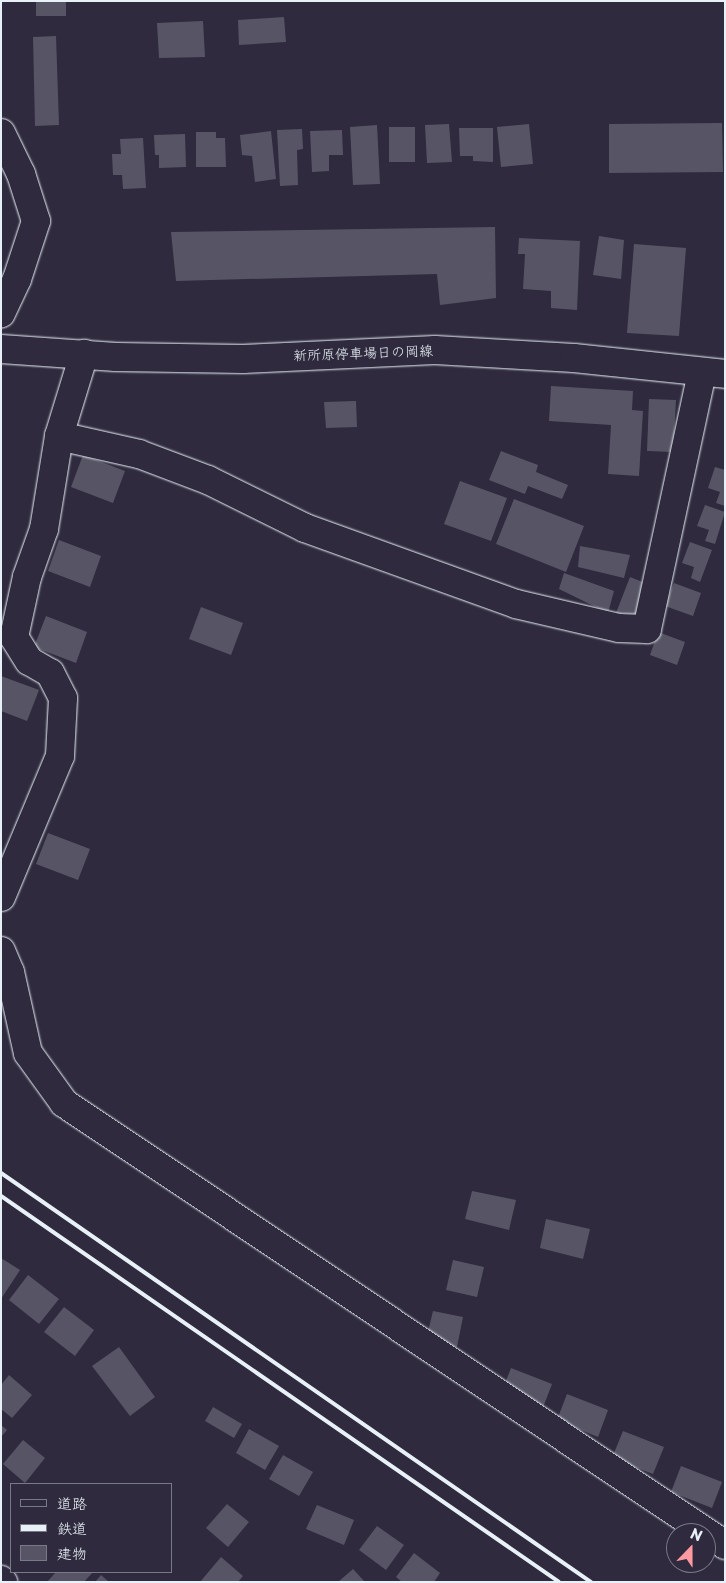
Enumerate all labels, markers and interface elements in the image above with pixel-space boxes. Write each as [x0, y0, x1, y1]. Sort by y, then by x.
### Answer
street label: 新所原停車場日の岡線 [293, 342, 433, 364]
legend [10, 1483, 172, 1573]
text: 道路 [57, 1491, 87, 1514]
text: 鉄道 [57, 1516, 87, 1539]
north arrow [666, 1523, 716, 1573]
text: N [687, 1523, 706, 1546]
text: 建物 [57, 1541, 87, 1564]

